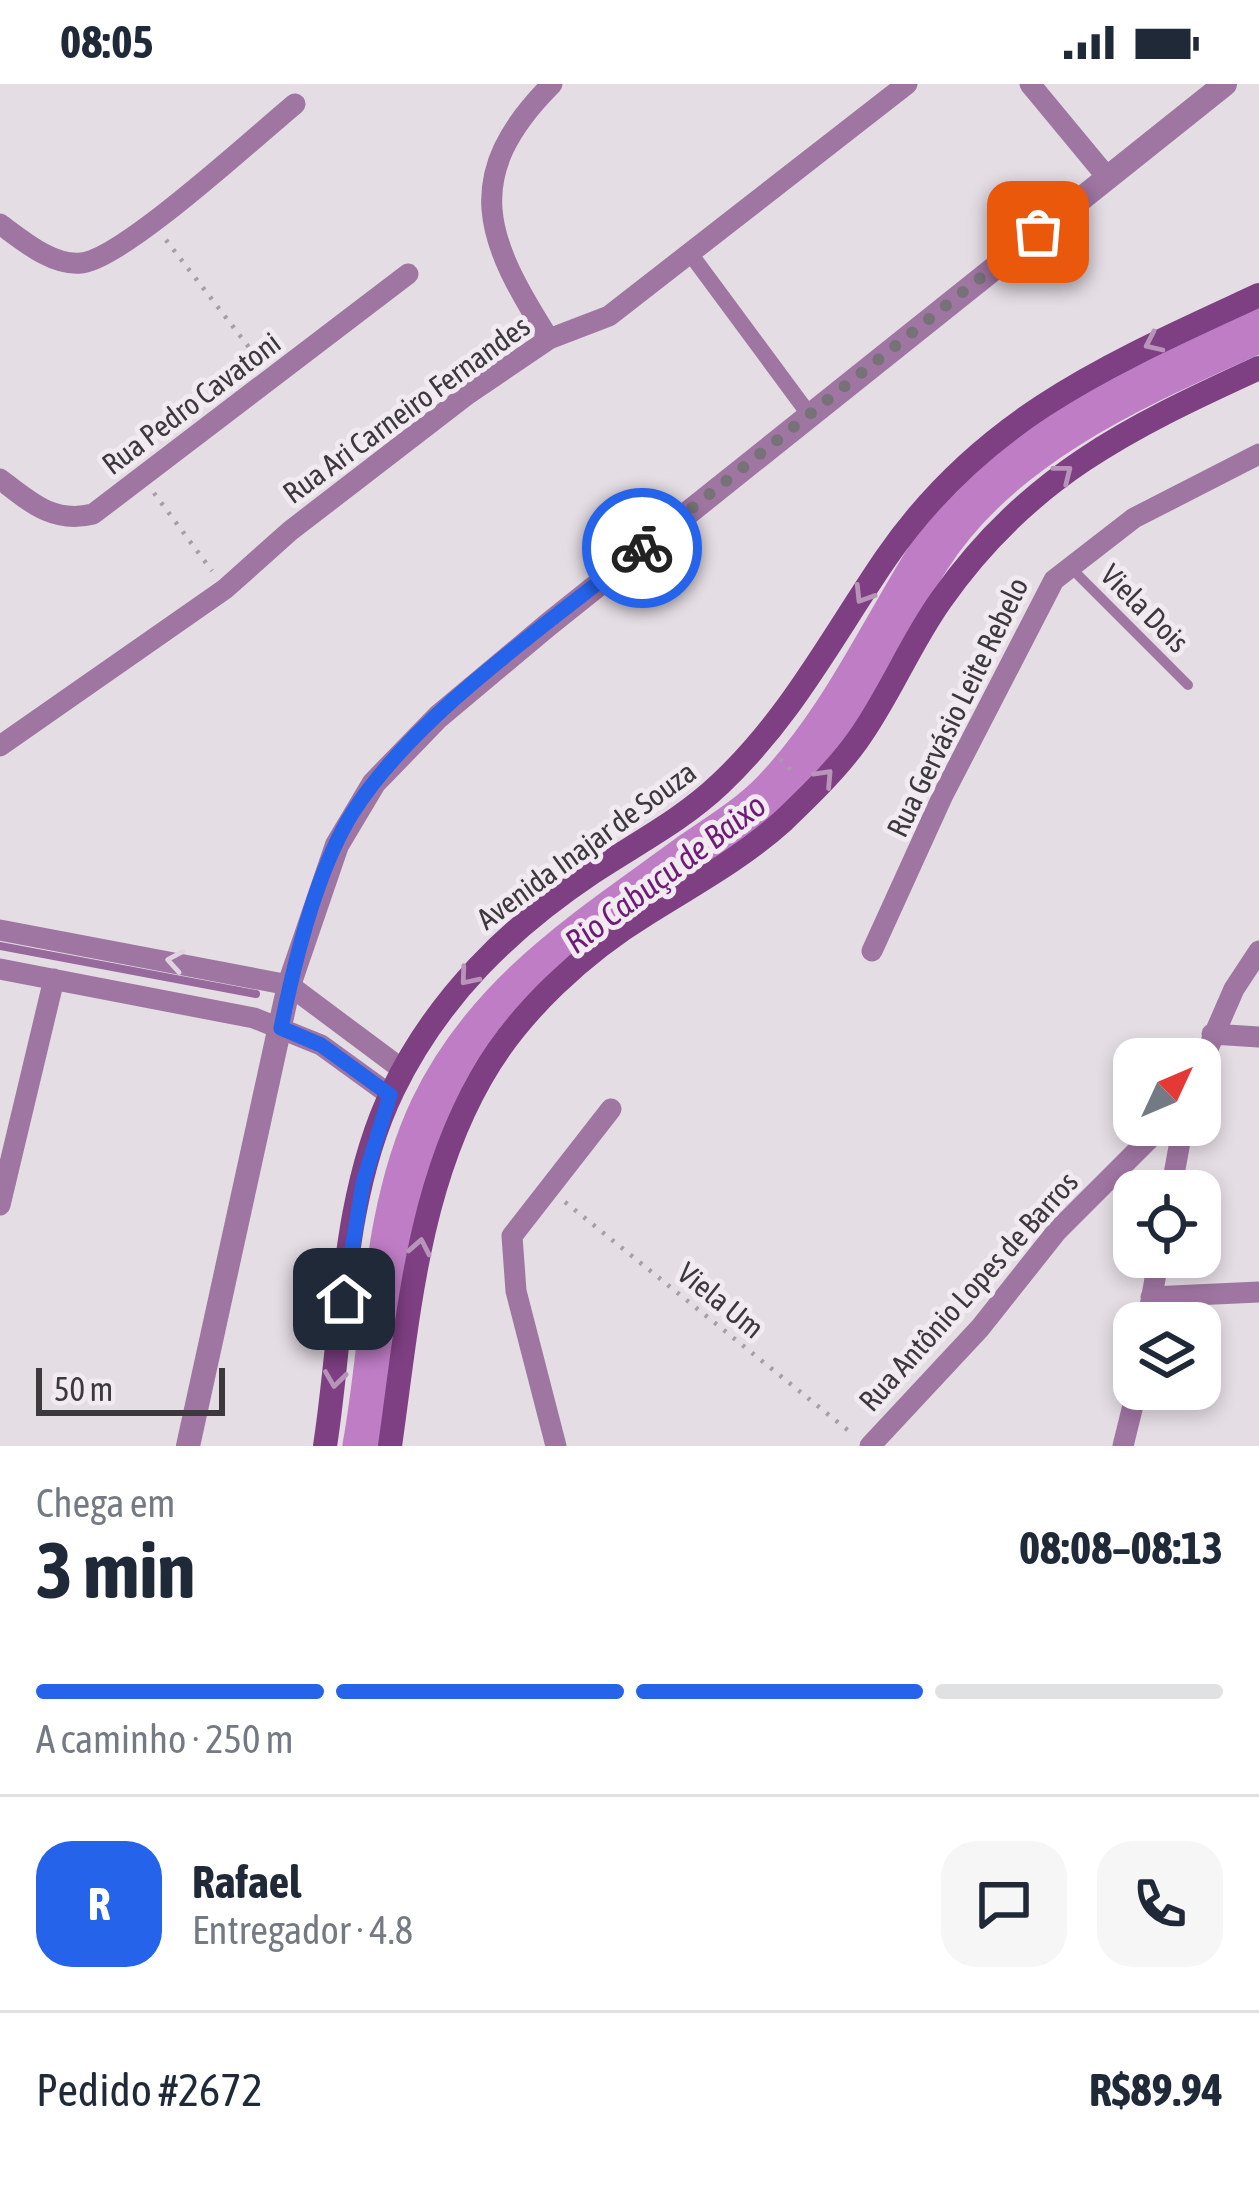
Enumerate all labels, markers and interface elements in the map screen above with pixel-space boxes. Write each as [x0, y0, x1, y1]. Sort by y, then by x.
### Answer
text: 08:05 [60, 16, 154, 68]
pin [987, 181, 1089, 283]
icon: bag [1005, 199, 1071, 265]
street label: Rua Ari Carneiro Fernandes [276, 308, 536, 510]
street label: Rua Pedro Cavatoni [95, 325, 287, 481]
one-way arrow [1144, 329, 1165, 352]
one-way arrow [1050, 466, 1072, 487]
courier [582, 488, 702, 608]
icon: bike [609, 515, 675, 581]
street label: Viela Dois [1094, 557, 1196, 659]
street label: Rua Gervásio Leite Rebelo [879, 572, 1035, 842]
one-way arrow [856, 581, 878, 603]
street label: Avenida Inajar de Souza [470, 754, 702, 936]
one-way arrow [810, 769, 832, 790]
water label: Rio Cabuçu de Baixo [557, 785, 773, 961]
one-way arrow [165, 950, 185, 975]
one-way arrow [461, 963, 483, 985]
north arrow [1113, 1038, 1221, 1146]
map controls [1113, 1038, 1221, 1410]
street label: Rua Antônio Lopes de Barros [852, 1165, 1084, 1417]
button: locate [1113, 1170, 1221, 1278]
one-way arrow [406, 1238, 432, 1258]
pin [293, 1248, 395, 1350]
street label: Viela Um [671, 1255, 771, 1345]
icon: home [311, 1266, 377, 1332]
button: layers [1113, 1302, 1221, 1410]
scale bar [36, 1362, 225, 1415]
one-way arrow [323, 1369, 349, 1389]
text: 50 m [54, 1370, 113, 1408]
text: Chega em [36, 1481, 175, 1525]
text: 08:08–08:13 [1019, 1522, 1223, 1574]
text: 3 min [36, 1525, 195, 1615]
text: A caminho · 250 m [36, 1717, 294, 1761]
button: chat [941, 1841, 1067, 1967]
button: phone [1097, 1841, 1223, 1967]
text: Rafael [192, 1856, 301, 1908]
text: R [88, 1878, 110, 1930]
text: Entregador · 4.8 [192, 1908, 413, 1952]
text: Pedido #2672 [36, 2064, 263, 2116]
text: R$89.94 [1089, 2064, 1223, 2116]

